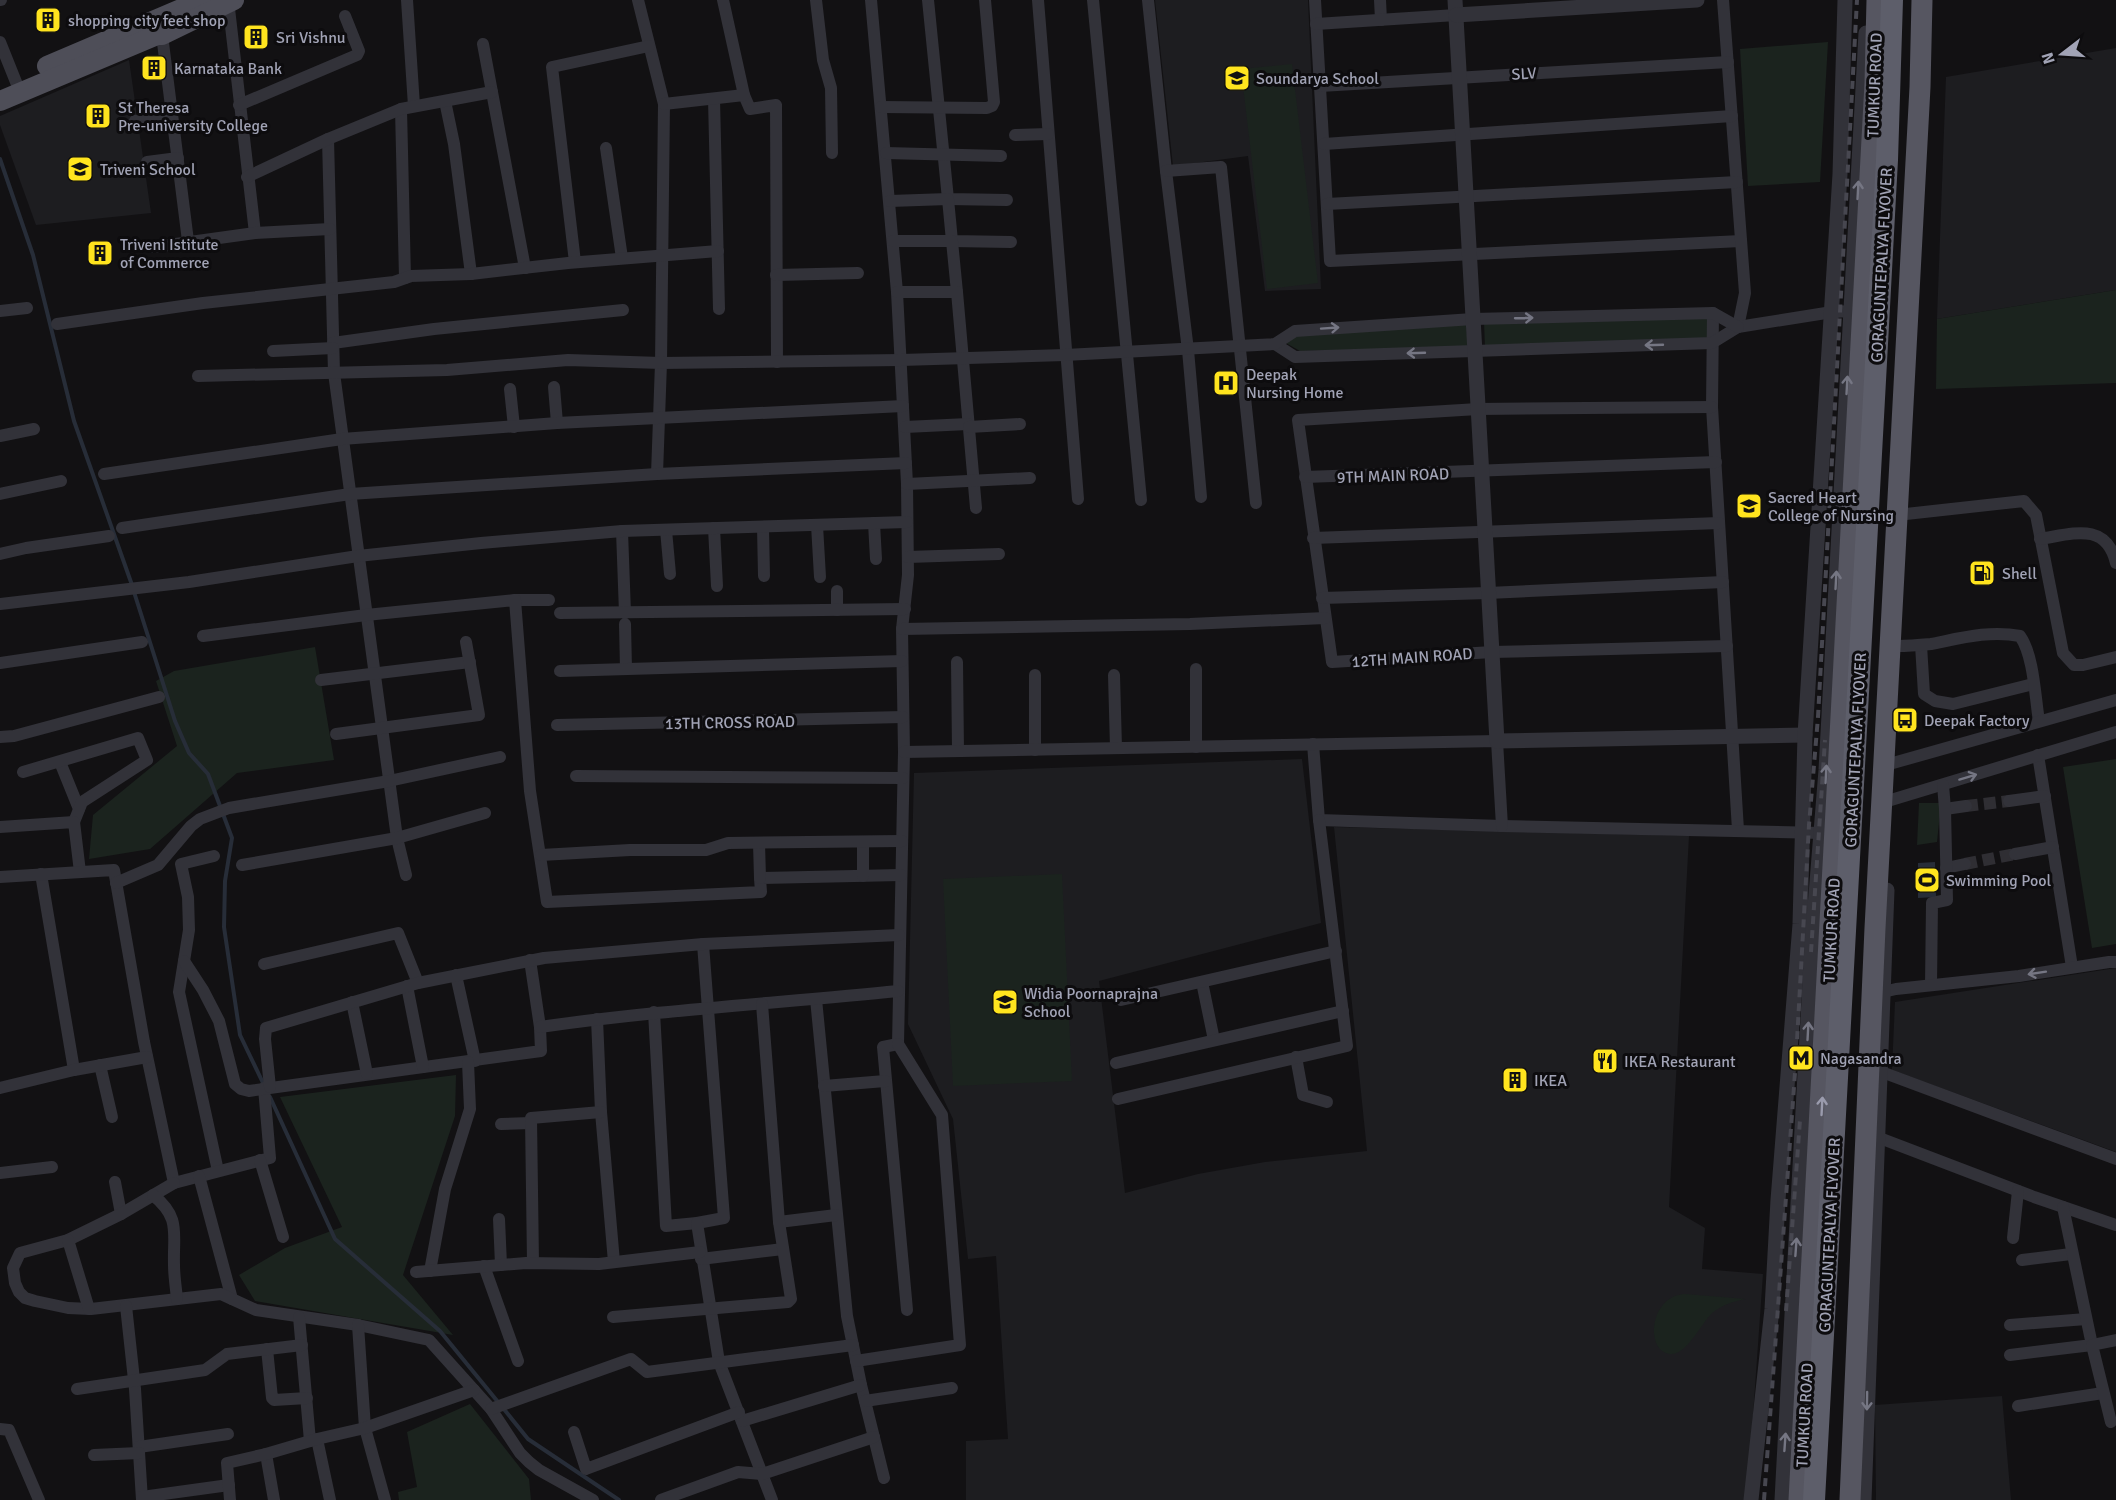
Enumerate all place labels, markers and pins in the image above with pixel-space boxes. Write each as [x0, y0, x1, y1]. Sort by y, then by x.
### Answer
building icon: shopping city feet shop [33, 5, 63, 35]
place label: shopping city feet shop [68, 11, 226, 31]
building icon: Sri Vishnu [241, 22, 271, 52]
place label: Sri Vishnu [276, 28, 346, 48]
building icon: Karnataka Bank [139, 53, 169, 83]
place label: Karnataka Bank [174, 59, 282, 79]
school or university icon: Soundarya School [1222, 63, 1252, 93]
place label: Soundarya School [1256, 69, 1379, 89]
place label: St Theresa Pre-university College [118, 98, 268, 136]
building icon: St Theresa Pre-university College [83, 101, 113, 131]
school or university icon: Triveni School [65, 154, 95, 184]
place label: Triveni School [100, 160, 196, 180]
place label: Triveni Istitute of Commerce [120, 235, 219, 273]
building icon: Triveni Istitute of Commerce [85, 238, 115, 268]
place label: Deepak Nursing Home [1246, 365, 1343, 403]
hospital icon: Deepak Nursing Home [1211, 368, 1241, 398]
place label: Sacred Heart College of Nursing [1768, 488, 1894, 526]
school or university icon: Sacred Heart College of Nursing [1734, 491, 1764, 521]
fuel station icon: Shell [1967, 558, 1997, 588]
place label: Shell [2002, 564, 2037, 584]
bus stop icon: Deepak Factory [1890, 705, 1920, 735]
place label: Deepak Factory [1924, 711, 2030, 731]
sports icon: Swimming Pool [1912, 865, 1942, 895]
place label: Swimming Pool [1946, 871, 2052, 891]
place label: Widia Poornaprajna School [1024, 984, 1158, 1022]
school or university icon: Widia Poornaprajna School [990, 987, 1020, 1017]
metro station icon: Nagasandra [1786, 1043, 1816, 1073]
restaurant icon: IKEA Restaurant [1590, 1046, 1620, 1076]
place label: Nagasandra [1820, 1049, 1902, 1069]
place label: IKEA Restaurant [1624, 1052, 1736, 1072]
building icon: IKEA [1500, 1065, 1530, 1095]
place label: IKEA [1534, 1071, 1567, 1091]

